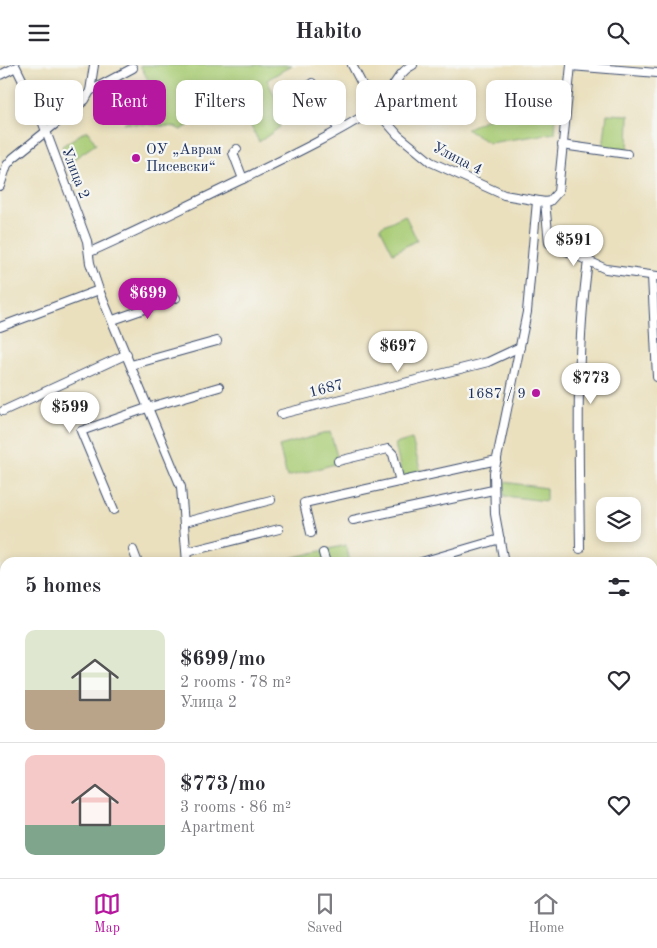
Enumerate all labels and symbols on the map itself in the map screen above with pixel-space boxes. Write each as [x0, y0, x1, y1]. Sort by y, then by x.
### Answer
street label: Улица 4 [430, 140, 485, 178]
place label: ОУ „Аврам Писевски“ [146, 143, 222, 175]
street label: Улица 2 [58, 146, 91, 201]
marker: ОУ „Аврам Писевски“ [130, 152, 142, 164]
pin: $591 [544, 225, 604, 267]
pin: $699 [118, 277, 178, 320]
pin: $697 [368, 331, 428, 373]
pin: $773 [561, 363, 621, 405]
street label: 1687 [308, 378, 345, 401]
place label: 1687 / 9 [467, 387, 526, 402]
marker: 1687 / 9 [530, 387, 542, 399]
pin: $599 [40, 391, 100, 434]

